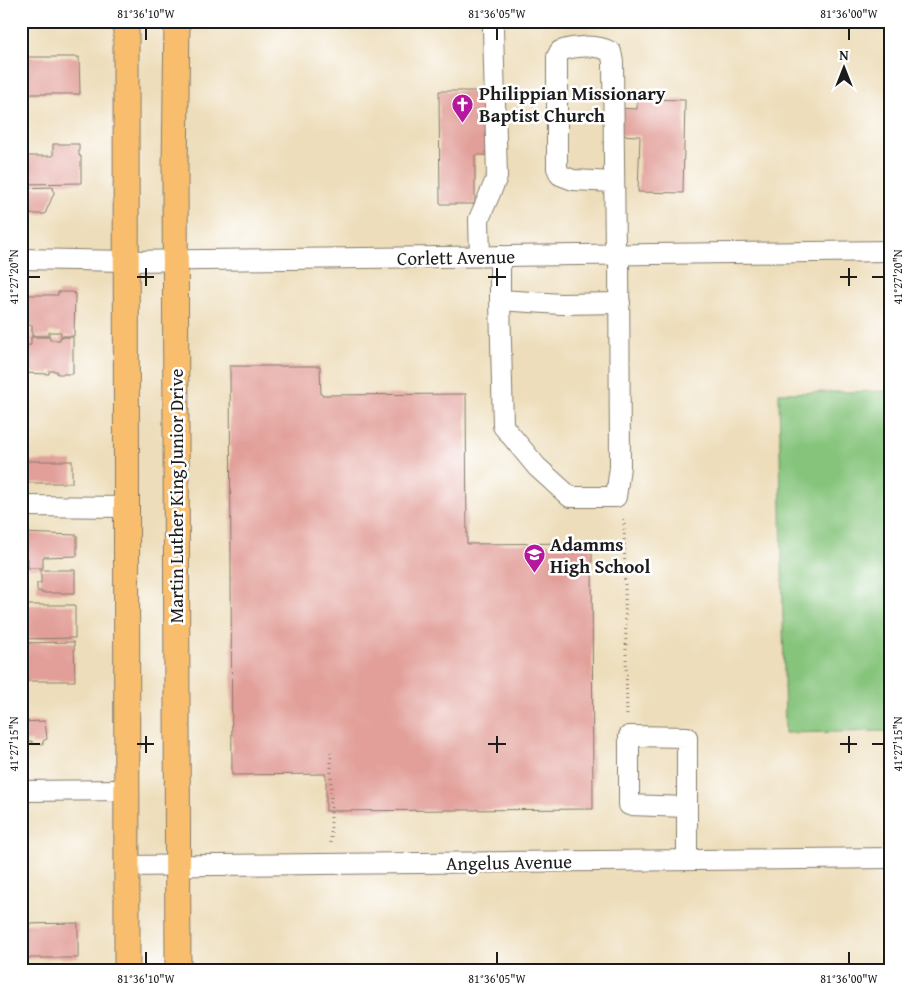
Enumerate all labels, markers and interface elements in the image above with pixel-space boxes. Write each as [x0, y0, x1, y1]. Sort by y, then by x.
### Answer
text: 81°36'10"W [117, 5, 176, 22]
text: 81°36'05"W [468, 5, 527, 22]
text: 81°36'00"W [820, 5, 879, 22]
north arrow [820, 42, 870, 92]
text: N [839, 45, 849, 65]
place label: Philippian Missionary Baptist Church [479, 79, 666, 129]
church icon: Philippian Missionary Baptist Church [451, 92, 475, 123]
street label: Corlett Avenue [397, 242, 515, 272]
text: 41°27'20"N [5, 249, 22, 305]
text: 41°27'20"N [889, 249, 906, 305]
street label: Martin Luther King Junior Drive [162, 369, 190, 623]
place label: Adamms High School [550, 530, 650, 580]
school or university icon: Adamms High School [522, 543, 546, 574]
text: 41°27'15"N [5, 716, 22, 772]
text: 41°27'15"N [889, 716, 906, 772]
street label: Angelus Avenue [446, 847, 572, 877]
text: 81°36'10"W [117, 970, 176, 987]
text: 81°36'05"W [468, 970, 527, 987]
text: 81°36'00"W [820, 970, 879, 987]

